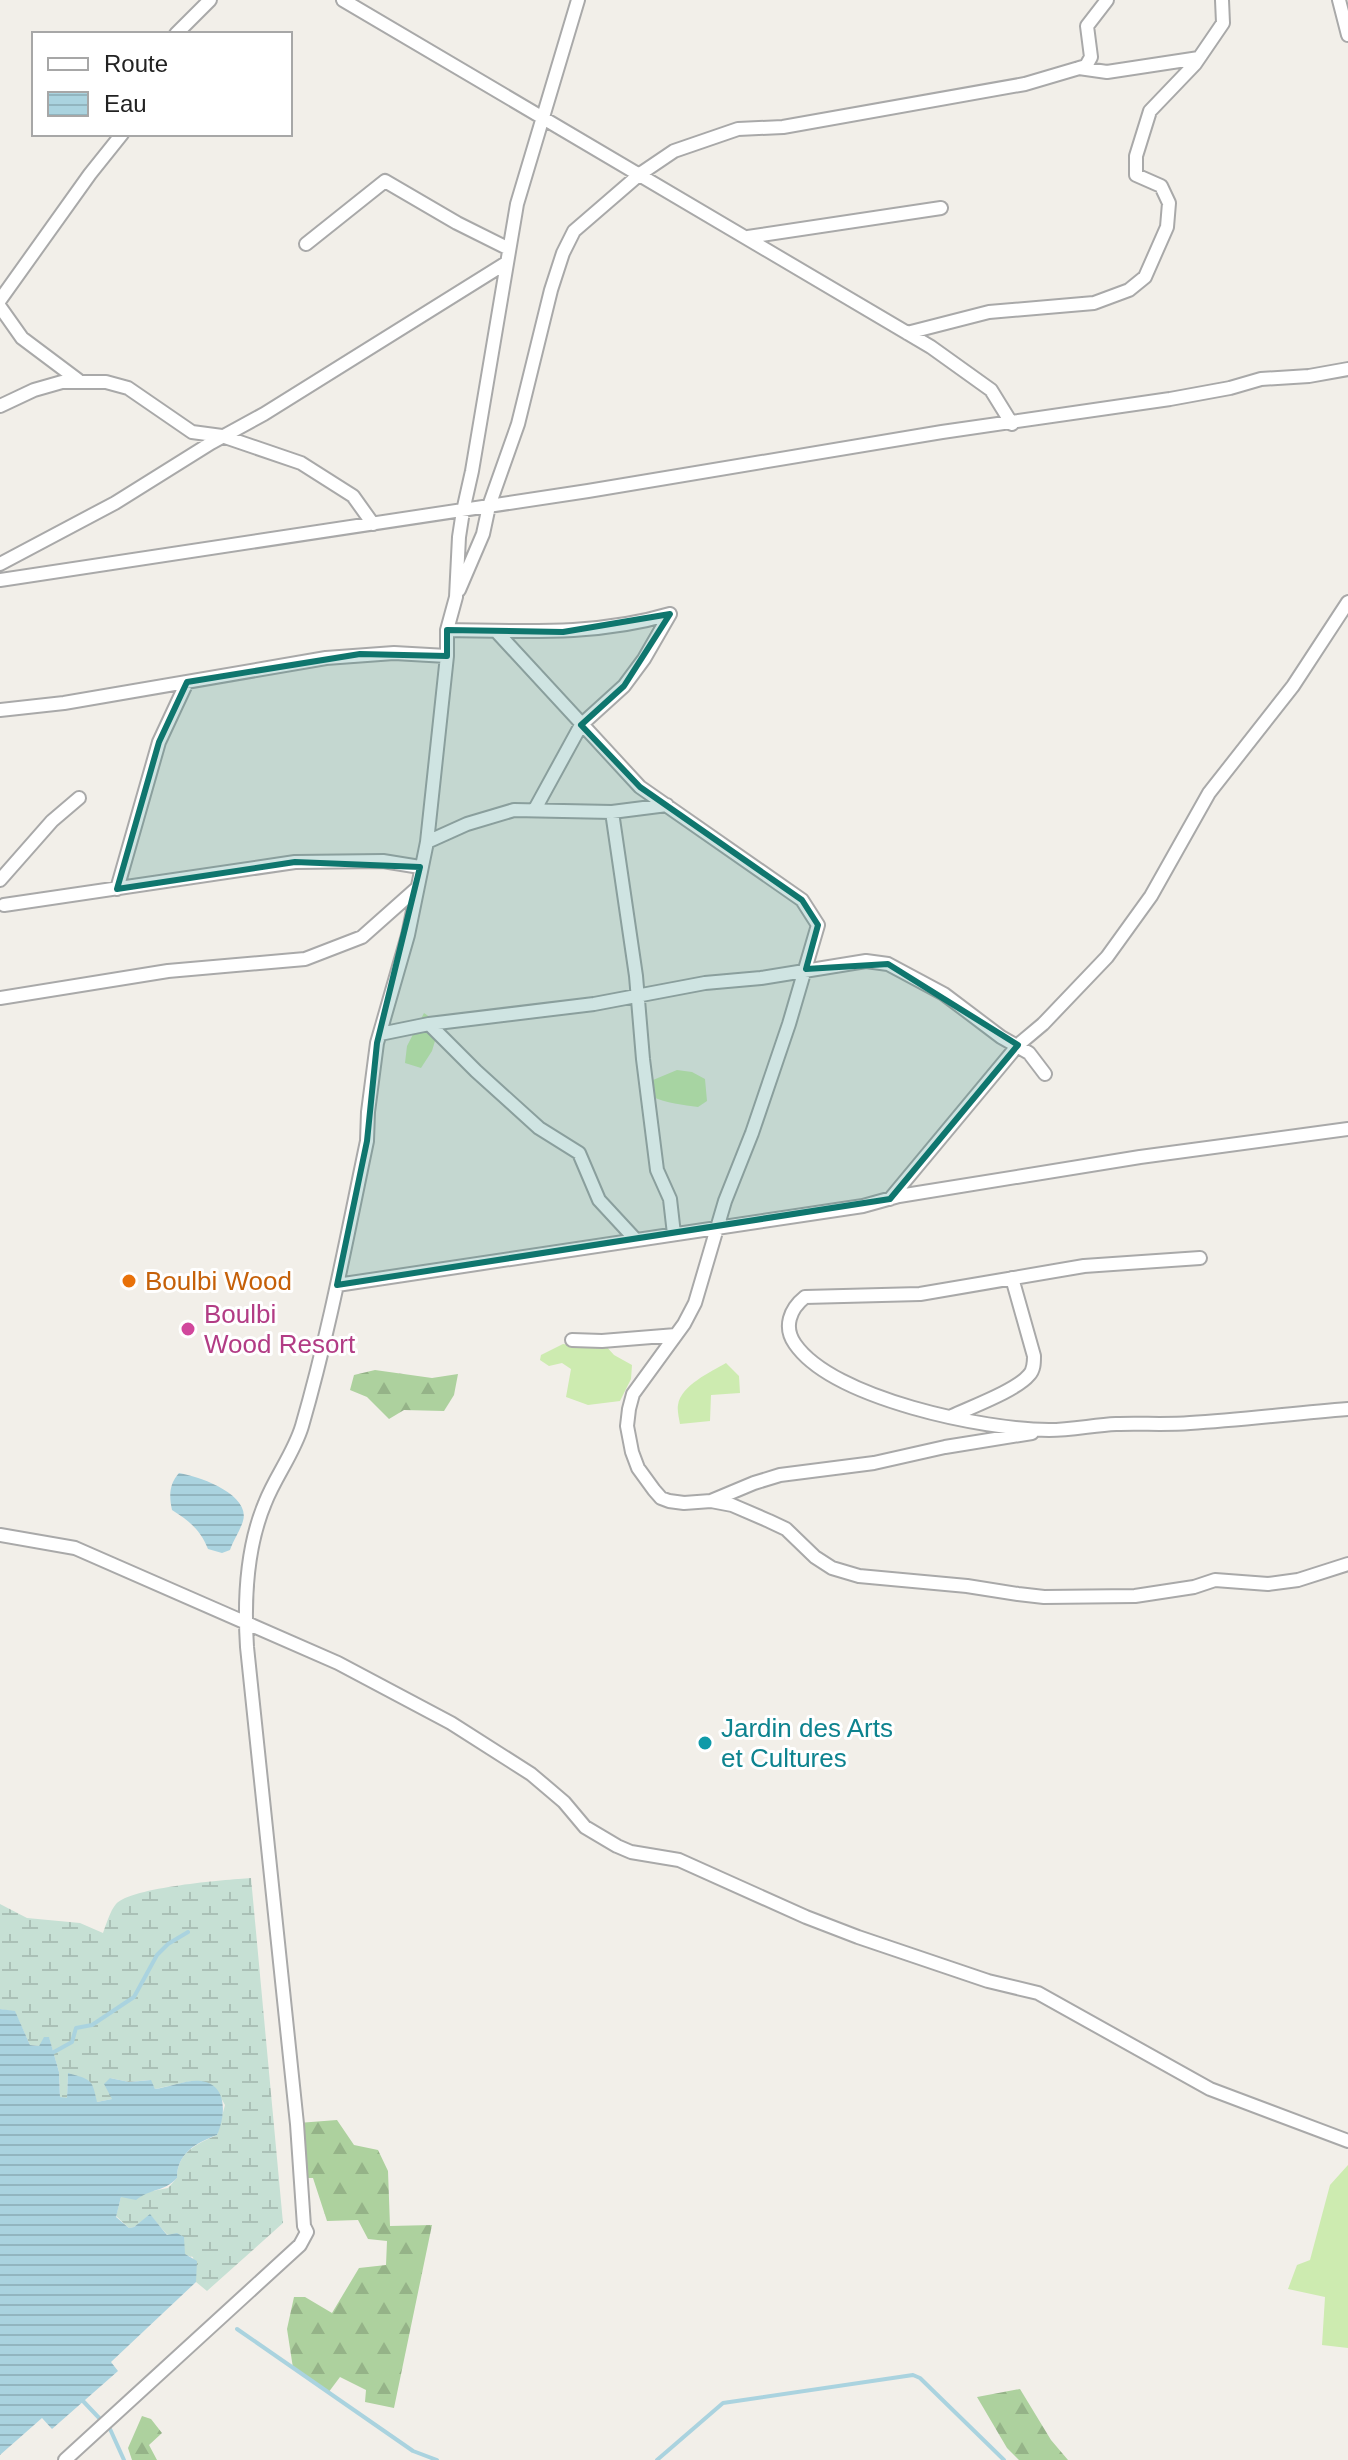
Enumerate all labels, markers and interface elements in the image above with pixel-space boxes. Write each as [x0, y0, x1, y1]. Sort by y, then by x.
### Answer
legend [32, 32, 292, 136]
text: Route [104, 50, 168, 77]
text: Eau [104, 90, 147, 117]
place label: Boulbi Wood [145, 1266, 292, 1296]
marker: Boulbi Wood [120, 1272, 138, 1290]
place label: Boulbi Wood Resort [204, 1299, 356, 1359]
marker: Boulbi Wood Resort [179, 1320, 197, 1338]
place label: Jardin des Arts et Cultures [721, 1713, 893, 1773]
marker: Jardin des Arts et Cultures [696, 1734, 714, 1752]

